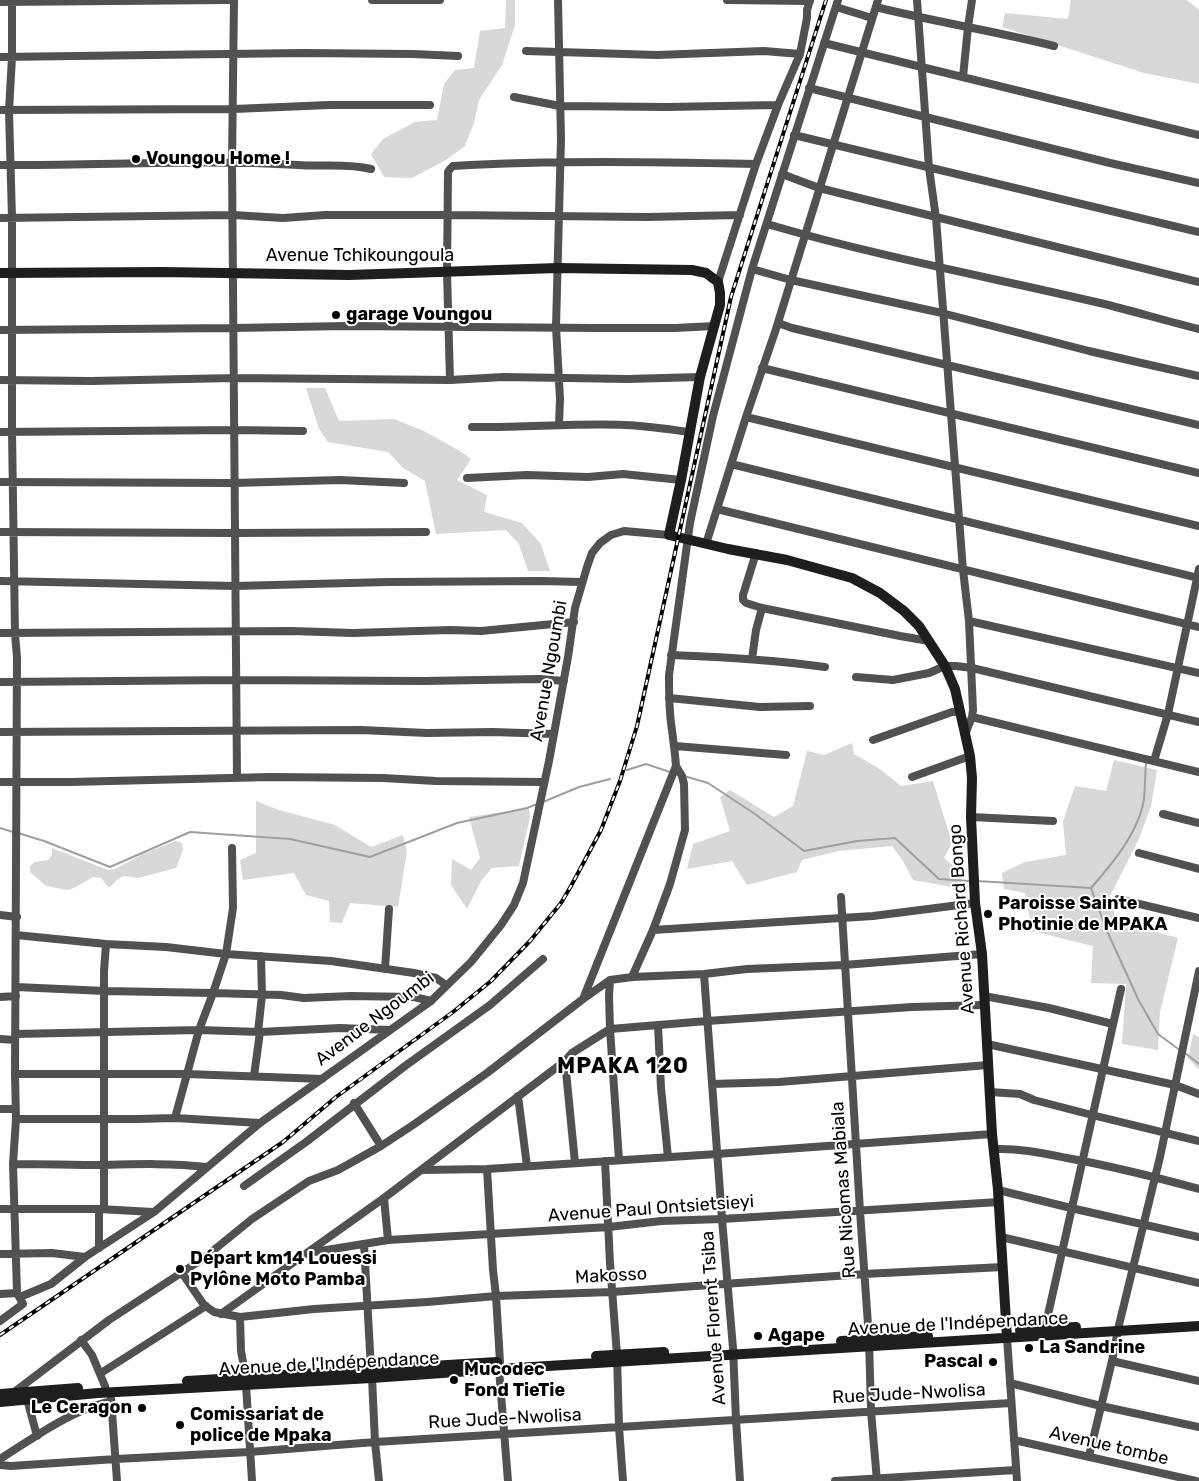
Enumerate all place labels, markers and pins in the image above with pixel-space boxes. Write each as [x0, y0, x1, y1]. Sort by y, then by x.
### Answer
place label: Voungou Home ! [146, 148, 290, 170]
marker: Voungou Home ! [130, 153, 142, 165]
place label: garage Voungou [346, 304, 492, 326]
marker: garage Voungou [330, 309, 342, 321]
place label: Paroisse Sainte Photinie de MPAKA [998, 893, 1167, 936]
marker: Paroisse Sainte Photinie de MPAKA [982, 908, 994, 920]
place label: Départ km14 Louessi Pylône Moto Pamba [190, 1248, 377, 1290]
marker: Départ km14 Louessi Pylône Moto Pamba [174, 1263, 186, 1275]
place label: Agape [768, 1325, 825, 1347]
marker: Agape [752, 1330, 764, 1342]
place label: La Sandrine [1039, 1337, 1145, 1359]
marker: La Sandrine [1023, 1342, 1035, 1354]
place label: Pascal [924, 1351, 983, 1373]
marker: Pascal [987, 1356, 999, 1368]
place label: Mucodec Fond TieTie [464, 1359, 565, 1402]
marker: Mucodec Fond TieTie [448, 1374, 460, 1386]
place label: Le Ceragon [31, 1397, 132, 1419]
marker: Le Ceragon [136, 1402, 148, 1414]
place label: Comissariat de police de Mpaka [190, 1404, 332, 1446]
marker: Comissariat de police de Mpaka [174, 1419, 186, 1431]

